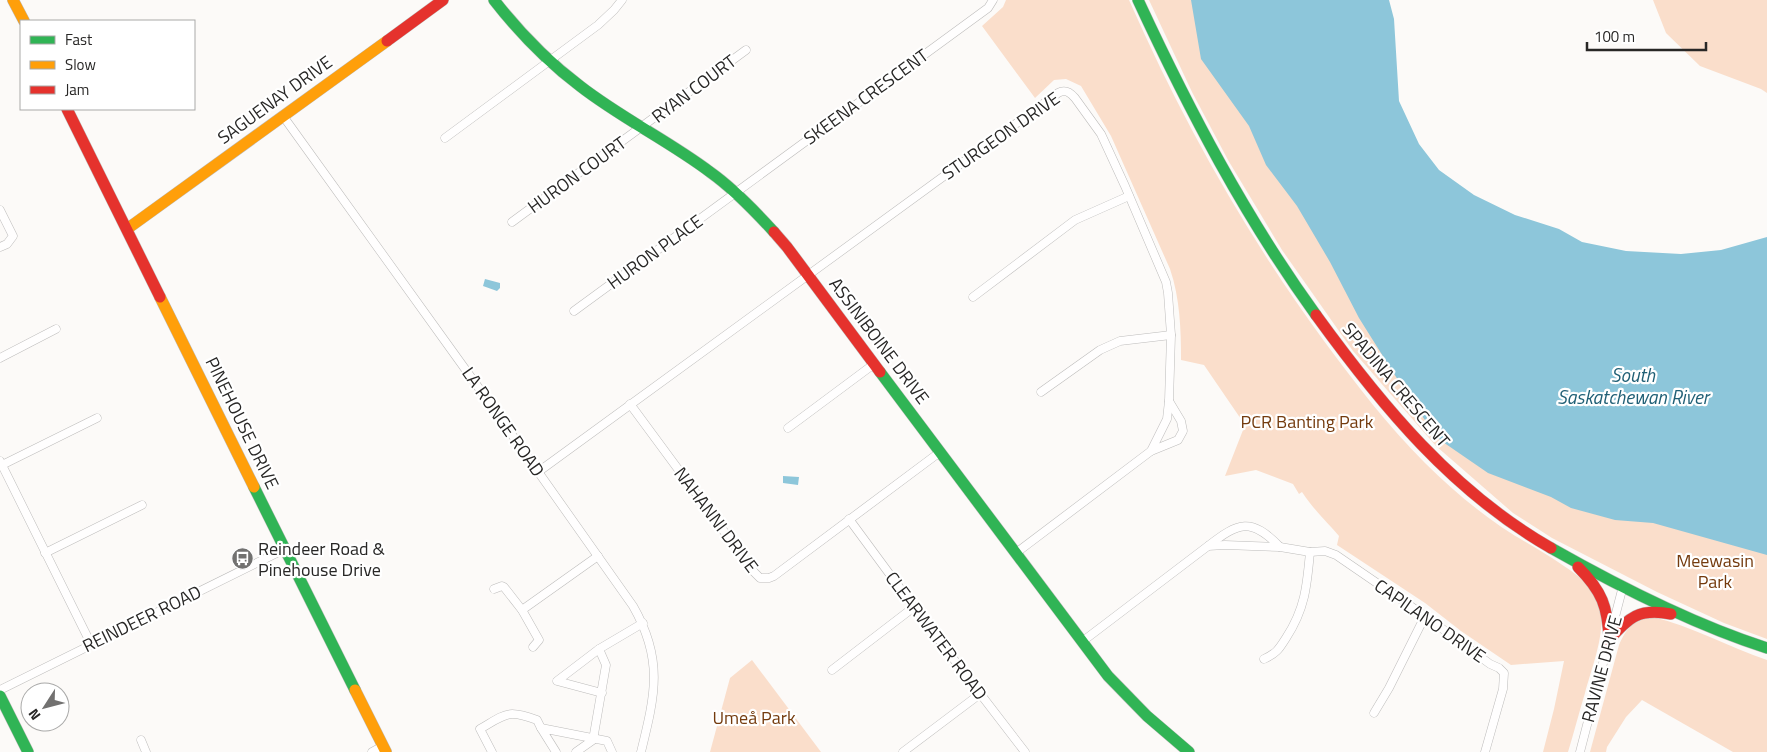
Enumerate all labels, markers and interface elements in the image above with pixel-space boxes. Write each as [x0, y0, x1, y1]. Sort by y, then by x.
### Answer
legend [20, 20, 195, 110]
scale bar [1587, 20, 1706, 52]
text: 100 m [1594, 25, 1635, 48]
text: Fast [65, 28, 93, 51]
street label: SKEENA CRESCENT [798, 42, 934, 151]
street label: RYAN COURT [646, 47, 742, 129]
street label: SAGUENAY DRIVE [212, 49, 338, 150]
text: Slow [65, 53, 96, 76]
text: Jam [65, 78, 89, 101]
street label: STURGEON DRIVE [936, 85, 1065, 186]
street label: HURON COURT [522, 129, 632, 220]
street label: HURON PLACE [601, 208, 708, 296]
street label: ASSINIBOINE DRIVE [823, 272, 936, 410]
street label: SPADINA CRESCENT [1336, 316, 1457, 453]
street label: PINEHOUSE DRIVE [199, 352, 286, 493]
water label: South Saskatchewan River [1557, 360, 1711, 411]
street label: LA RONGE ROAD [455, 361, 551, 482]
park label: PCR Banting Park [1241, 408, 1374, 435]
street label: NAHANNI DRIVE [668, 461, 765, 578]
place label: Reindeer Road & Pinehouse Drive [258, 535, 385, 583]
bus stop icon: Reindeer Road & Pinehouse Drive [230, 547, 254, 571]
park label: Meewasin Park [1676, 547, 1754, 595]
street label: CLEARWATER ROAD [879, 566, 994, 706]
street label: CAPILANO DRIVE [1369, 572, 1492, 669]
street label: REINDEER ROAD [78, 578, 206, 659]
street label: RAVINE DRIVE [1574, 612, 1629, 725]
north arrow [20, 682, 70, 732]
park label: Umeå Park [712, 704, 796, 731]
text: N [23, 705, 45, 725]

